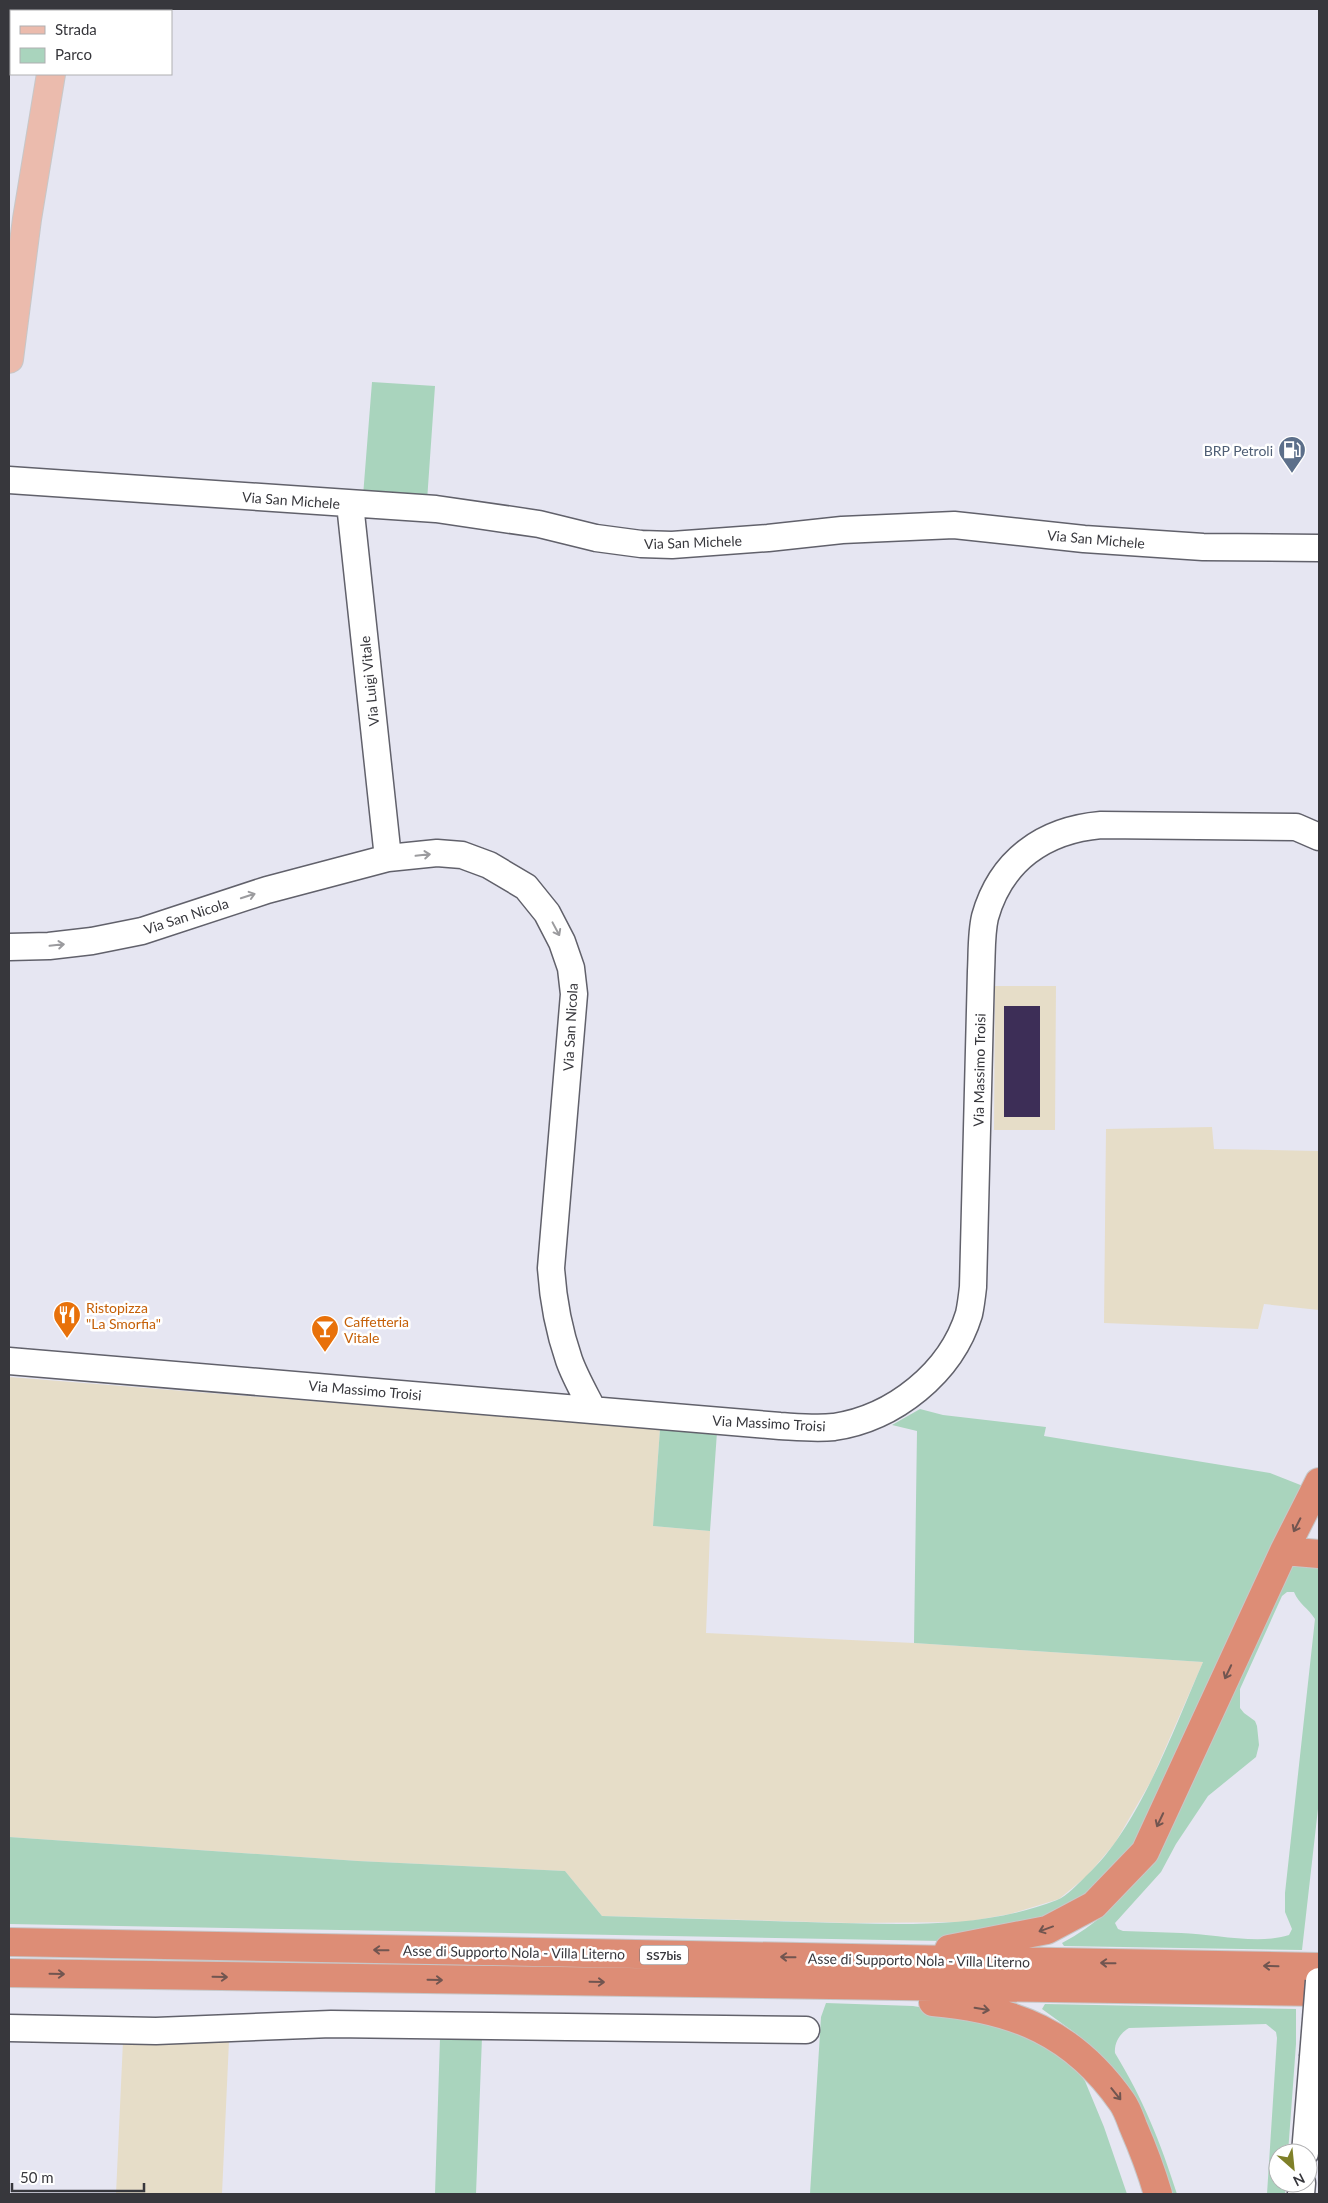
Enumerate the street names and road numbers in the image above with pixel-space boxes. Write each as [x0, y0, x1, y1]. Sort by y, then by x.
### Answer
street label: Via San Michele [241, 488, 341, 512]
street label: Via San Michele [1046, 526, 1146, 552]
street label: Via San Michele [644, 532, 742, 552]
street label: Via Luigi Vitale [356, 635, 382, 727]
street label: Via San Nicola [142, 894, 230, 938]
street label: Via San Nicola [559, 983, 581, 1071]
street label: Via Massimo Troisi [970, 1013, 988, 1127]
street label: Via Massimo Troisi [308, 1377, 422, 1403]
street label: Via Massimo Troisi [712, 1412, 826, 1434]
street label: Asse di Supporto Nola - Villa Literno [403, 1942, 625, 1962]
road number: SS7bis [640, 1946, 688, 1964]
street label: Asse di Supporto Nola - Villa Literno [808, 1950, 1030, 1970]

